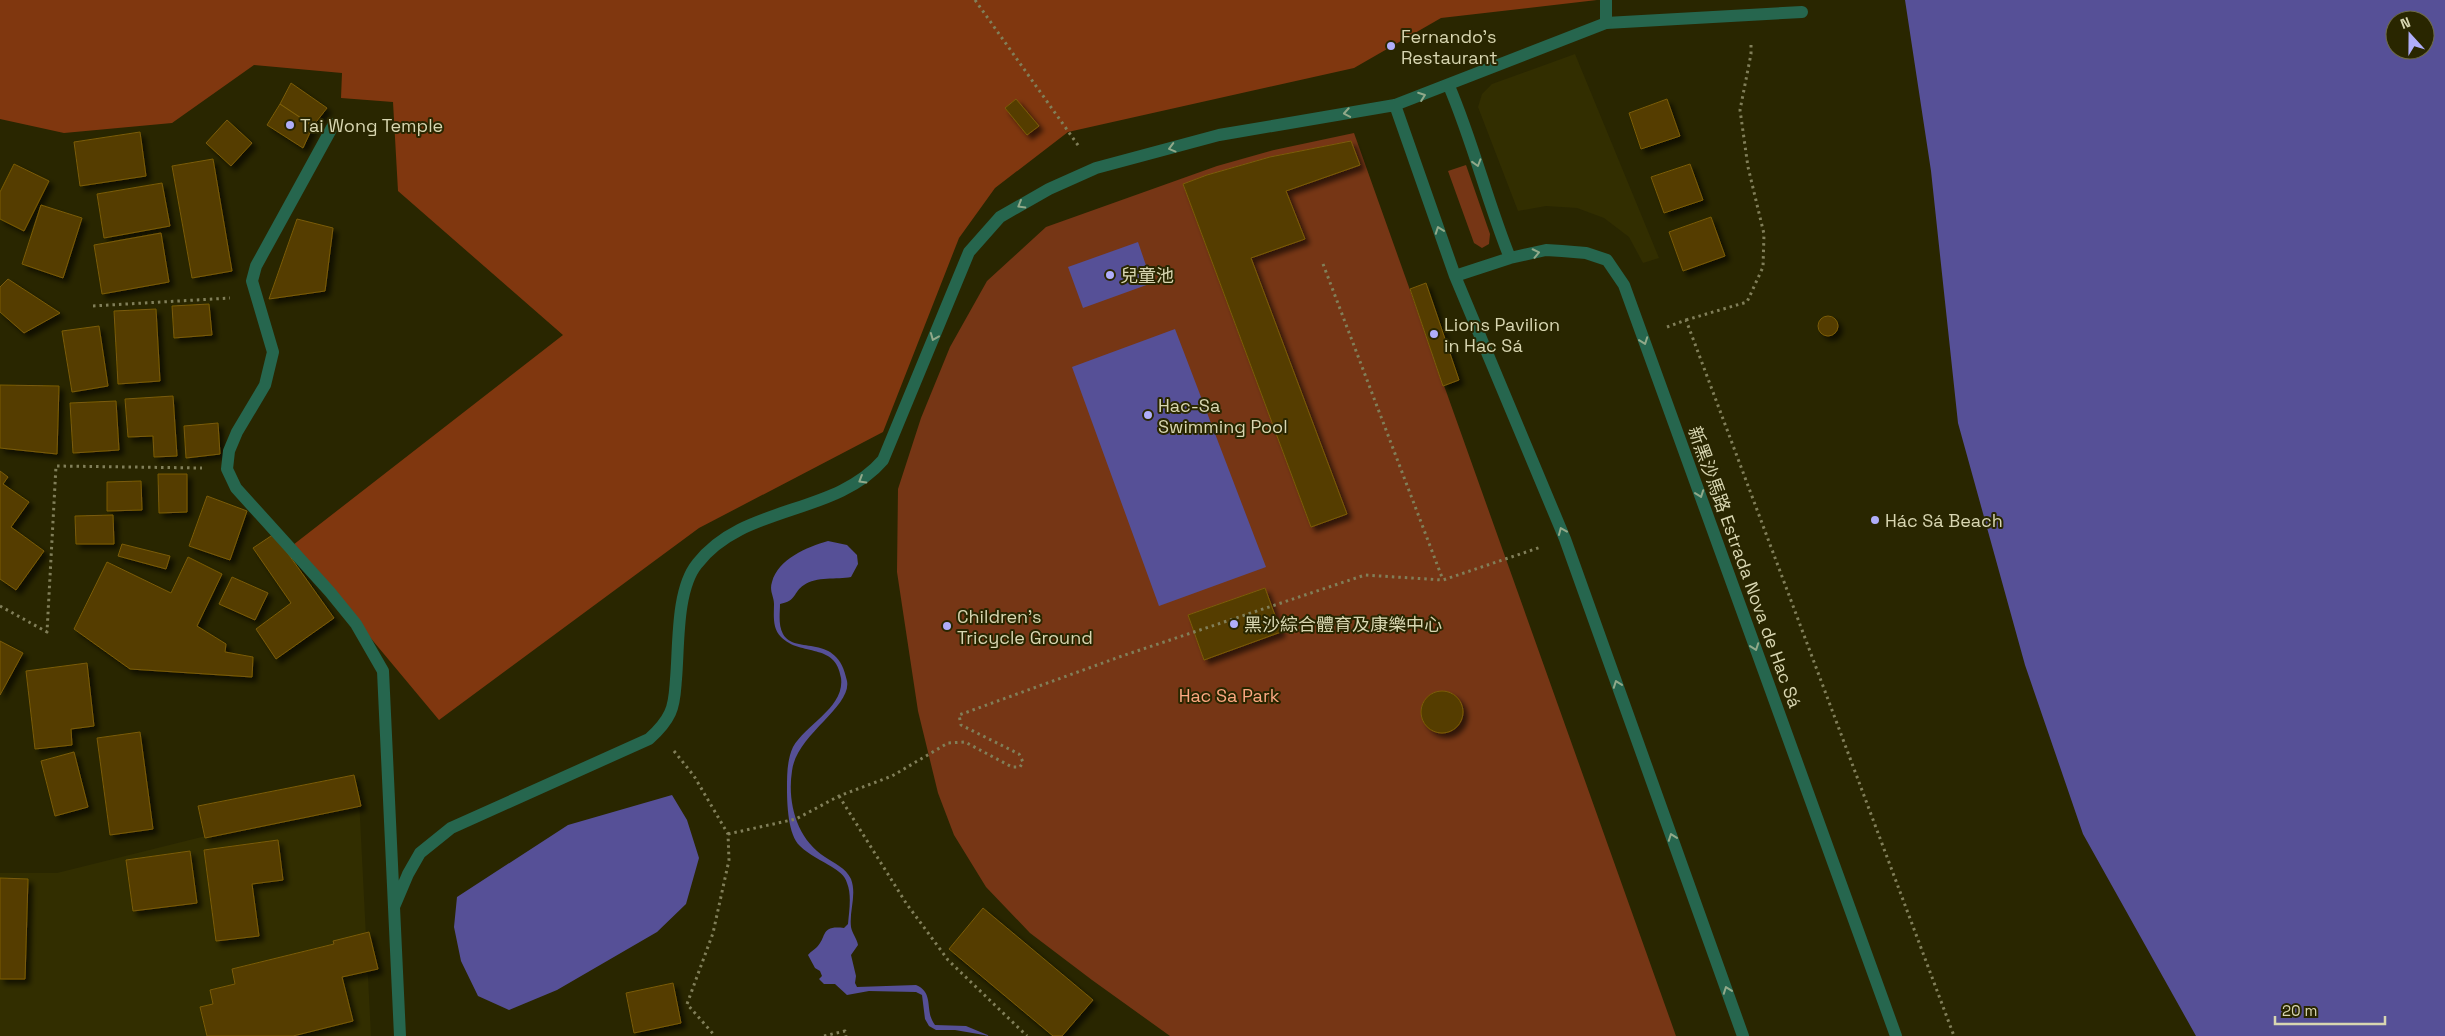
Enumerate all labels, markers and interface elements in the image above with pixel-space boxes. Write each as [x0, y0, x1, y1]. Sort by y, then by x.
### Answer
north arrow [2385, 10, 2435, 60]
text: N [2398, 13, 2413, 33]
place label: Fernando's Restaurant [1401, 25, 1498, 69]
marker: Fernando's Restaurant [1385, 40, 1397, 52]
one-way arrow [1417, 92, 1426, 102]
one-way arrow [1342, 108, 1351, 118]
place label: Tai Wong Temple [300, 114, 443, 137]
marker: Tai Wong Temple [284, 119, 296, 131]
one-way arrow [1168, 142, 1176, 152]
one-way arrow [1471, 158, 1481, 167]
one-way arrow [1017, 199, 1026, 209]
one-way arrow [1435, 226, 1445, 235]
one-way arrow [1531, 248, 1540, 258]
place label: 兒童池 [1120, 264, 1174, 287]
marker: 兒童池 [1104, 269, 1116, 281]
place label: Lions Pavilion in Hac Sá [1444, 313, 1560, 357]
marker: Lions Pavilion in Hac Sá [1428, 328, 1440, 340]
one-way arrow [930, 332, 940, 341]
one-way arrow [1638, 336, 1648, 345]
place label: Hac-Sa Swimming Pool [1158, 394, 1288, 438]
marker: Hac-Sa Swimming Pool [1142, 409, 1154, 421]
street label: 新黑沙馬路 Estrada Nova de Hac Sá [1683, 423, 1807, 711]
one-way arrow [859, 474, 868, 484]
one-way arrow [1694, 489, 1704, 498]
place label: Hác Sá Beach [1885, 509, 2003, 532]
marker: Hác Sá Beach [1869, 514, 1881, 526]
one-way arrow [1558, 527, 1568, 536]
place label: Children's Tricycle Ground [957, 605, 1093, 649]
place label: 黑沙綜合體育及康樂中心 [1244, 613, 1442, 636]
marker: 黑沙綜合體育及康樂中心 [1228, 618, 1240, 630]
marker: Children's Tricycle Ground [941, 620, 953, 632]
one-way arrow [1749, 642, 1759, 650]
one-way arrow [1613, 680, 1623, 689]
park label: Hac Sa Park [1179, 684, 1280, 707]
one-way arrow [1668, 833, 1678, 842]
one-way arrow [1723, 986, 1733, 995]
scale bar [2275, 994, 2385, 1026]
text: 20 m [2282, 1001, 2317, 1020]

